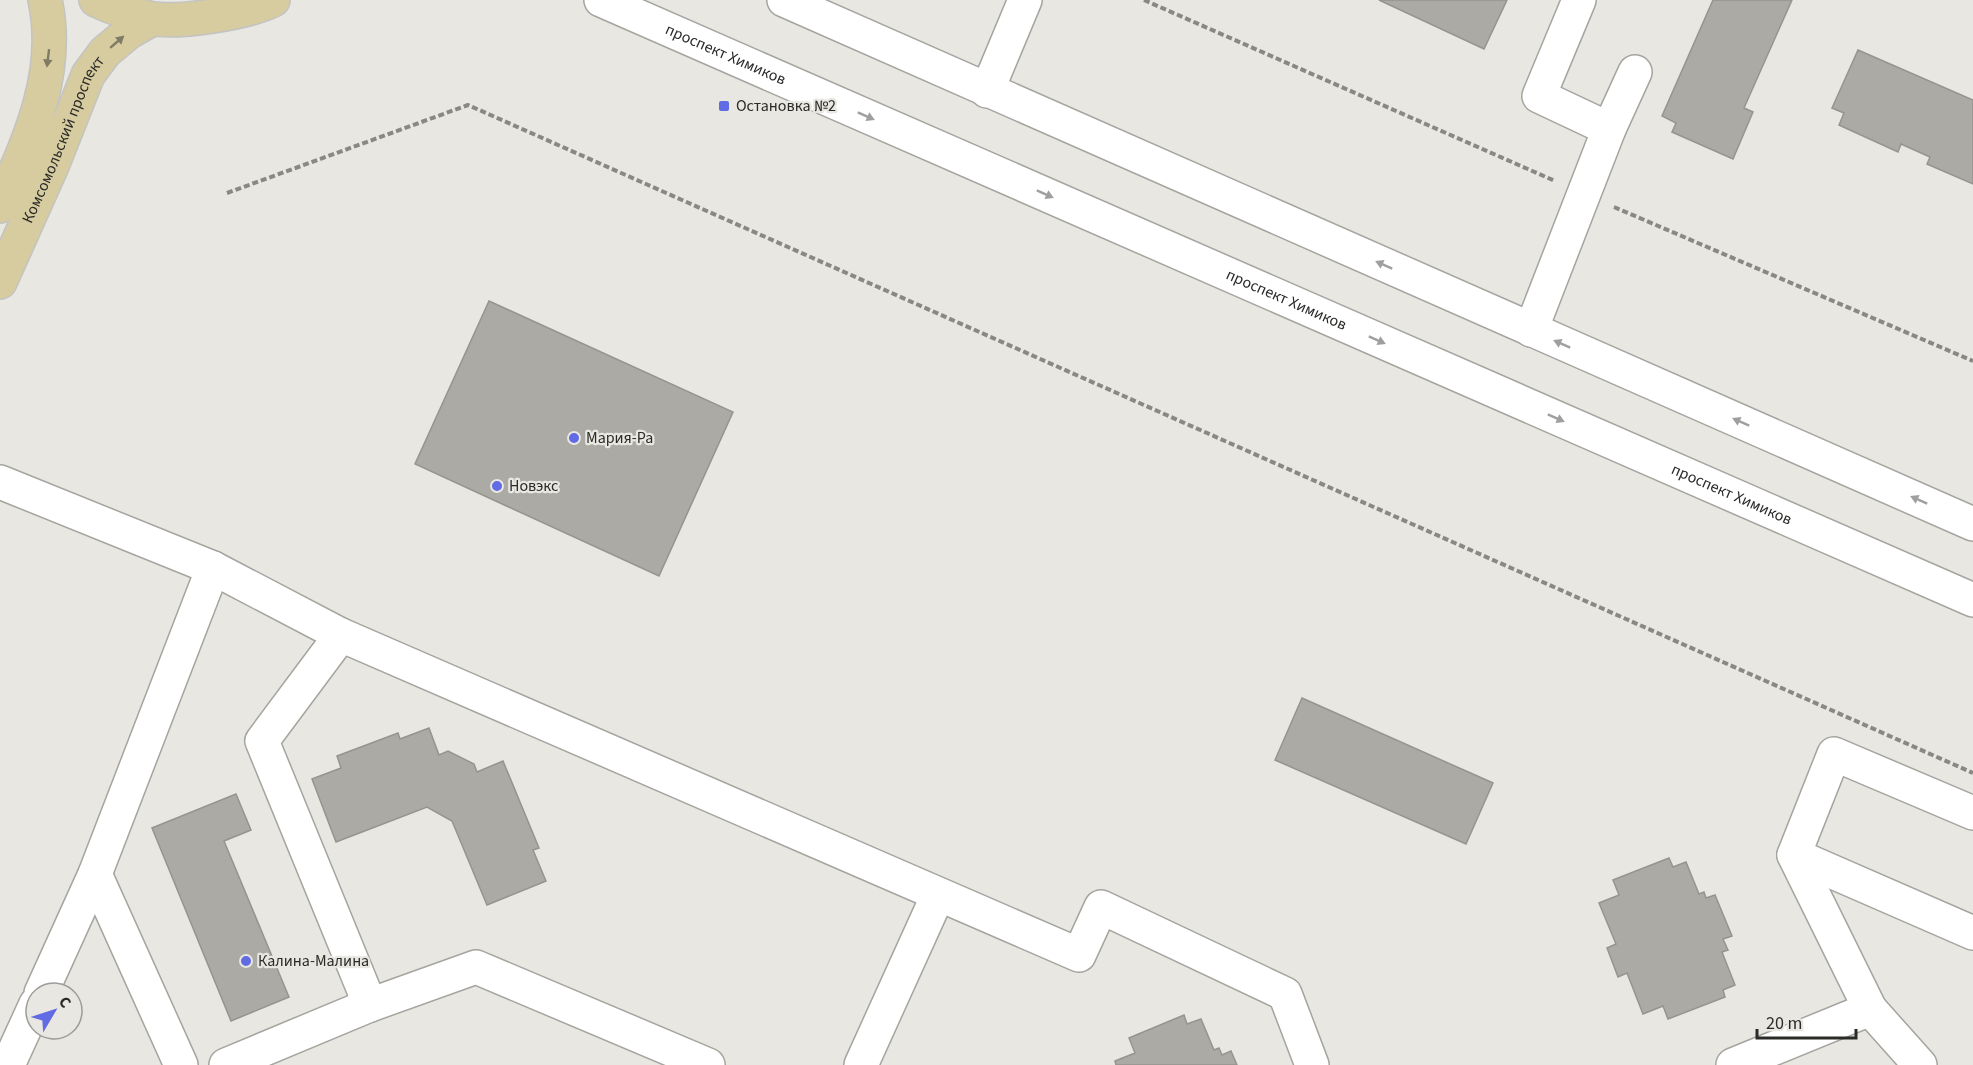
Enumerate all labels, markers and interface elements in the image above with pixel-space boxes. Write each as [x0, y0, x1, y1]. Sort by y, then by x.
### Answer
street label: проспект Химиков [662, 18, 789, 91]
one-way arrow [109, 36, 125, 49]
one-way arrow [43, 49, 53, 68]
street label: Комсомольский проспект [17, 51, 110, 227]
place label: Остановка №2 [736, 95, 836, 117]
marker: Остановка №2 [717, 99, 731, 113]
one-way arrow [857, 112, 875, 121]
one-way arrow [1036, 189, 1054, 199]
one-way arrow [1374, 260, 1392, 270]
street label: проспект Химиков [1223, 264, 1350, 336]
one-way arrow [1369, 335, 1387, 345]
one-way arrow [1553, 339, 1571, 349]
one-way arrow [1547, 413, 1565, 423]
one-way arrow [1731, 417, 1749, 427]
place label: Мария-Ра [586, 427, 653, 449]
marker: Мария-Ра [567, 431, 581, 445]
street label: проспект Химиков [1668, 458, 1795, 531]
place label: Новэкс [509, 475, 558, 497]
marker: Новэкс [490, 479, 504, 493]
one-way arrow [1911, 496, 1928, 505]
place label: Калина-Малина [258, 950, 369, 972]
marker: Калина-Малина [239, 954, 253, 968]
north arrow [24, 981, 84, 1041]
text: С [53, 992, 76, 1013]
scale bar [1757, 1002, 1856, 1040]
text: 20 m [1766, 1011, 1802, 1036]

